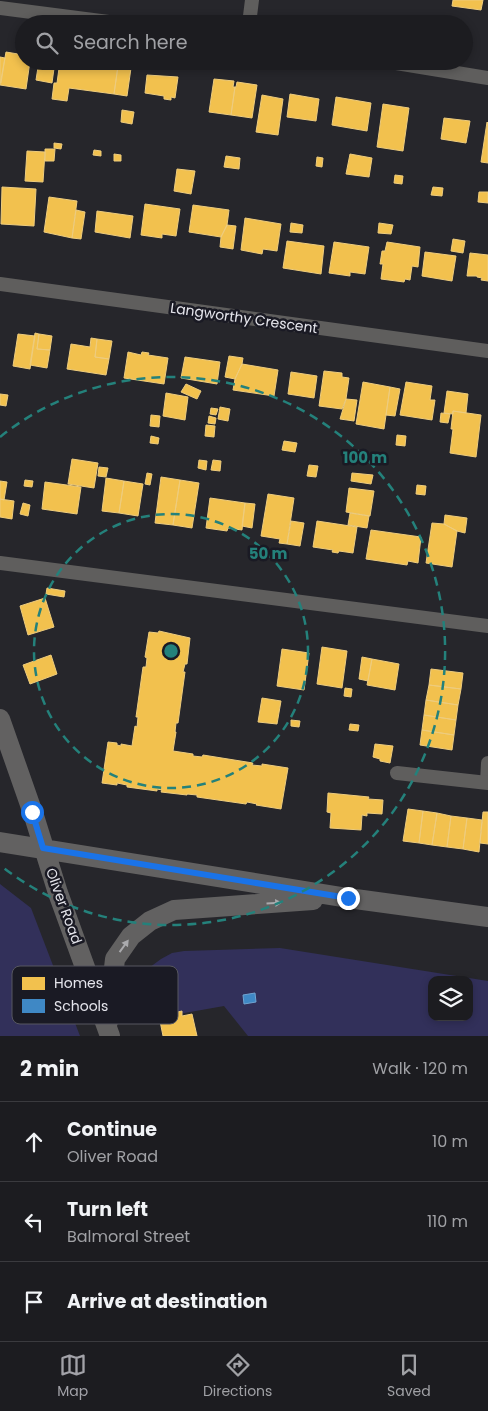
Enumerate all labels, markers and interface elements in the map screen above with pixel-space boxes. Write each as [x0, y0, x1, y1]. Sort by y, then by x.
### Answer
search box [15, 15, 473, 70]
icon: search [33, 29, 61, 57]
text: Search here [73, 29, 187, 56]
street label: Langworthy Crescent [169, 298, 319, 338]
text: 100 m [343, 447, 387, 468]
text: 50 m [249, 543, 287, 564]
centre of rings [162, 642, 180, 660]
route start [21, 801, 44, 824]
street label: Oliver Road [41, 865, 87, 947]
route end [337, 887, 360, 910]
one-way arrow [266, 899, 282, 907]
one-way arrow [119, 939, 129, 953]
legend [12, 966, 178, 1024]
text: Homes [54, 973, 103, 993]
map controls [428, 976, 473, 1021]
button: layers [428, 976, 473, 1021]
text: Schools [54, 996, 108, 1016]
text: 2 min [20, 1054, 79, 1083]
text: Walk · 120 m [372, 1057, 468, 1080]
text: Continue [67, 1116, 157, 1143]
icon: ahead [20, 1128, 48, 1156]
text: 10 m [432, 1130, 468, 1153]
text: Oliver Road [67, 1145, 158, 1168]
text: Turn left [67, 1196, 148, 1223]
icon: left [20, 1208, 48, 1236]
text: 110 m [427, 1210, 468, 1233]
text: Balmoral Street [67, 1225, 190, 1248]
icon: arrive [20, 1288, 48, 1316]
text: Arrive at destination [67, 1288, 268, 1315]
tab: Map [57, 1351, 88, 1402]
tab: Directions [203, 1351, 272, 1402]
tab: Saved [387, 1351, 431, 1402]

